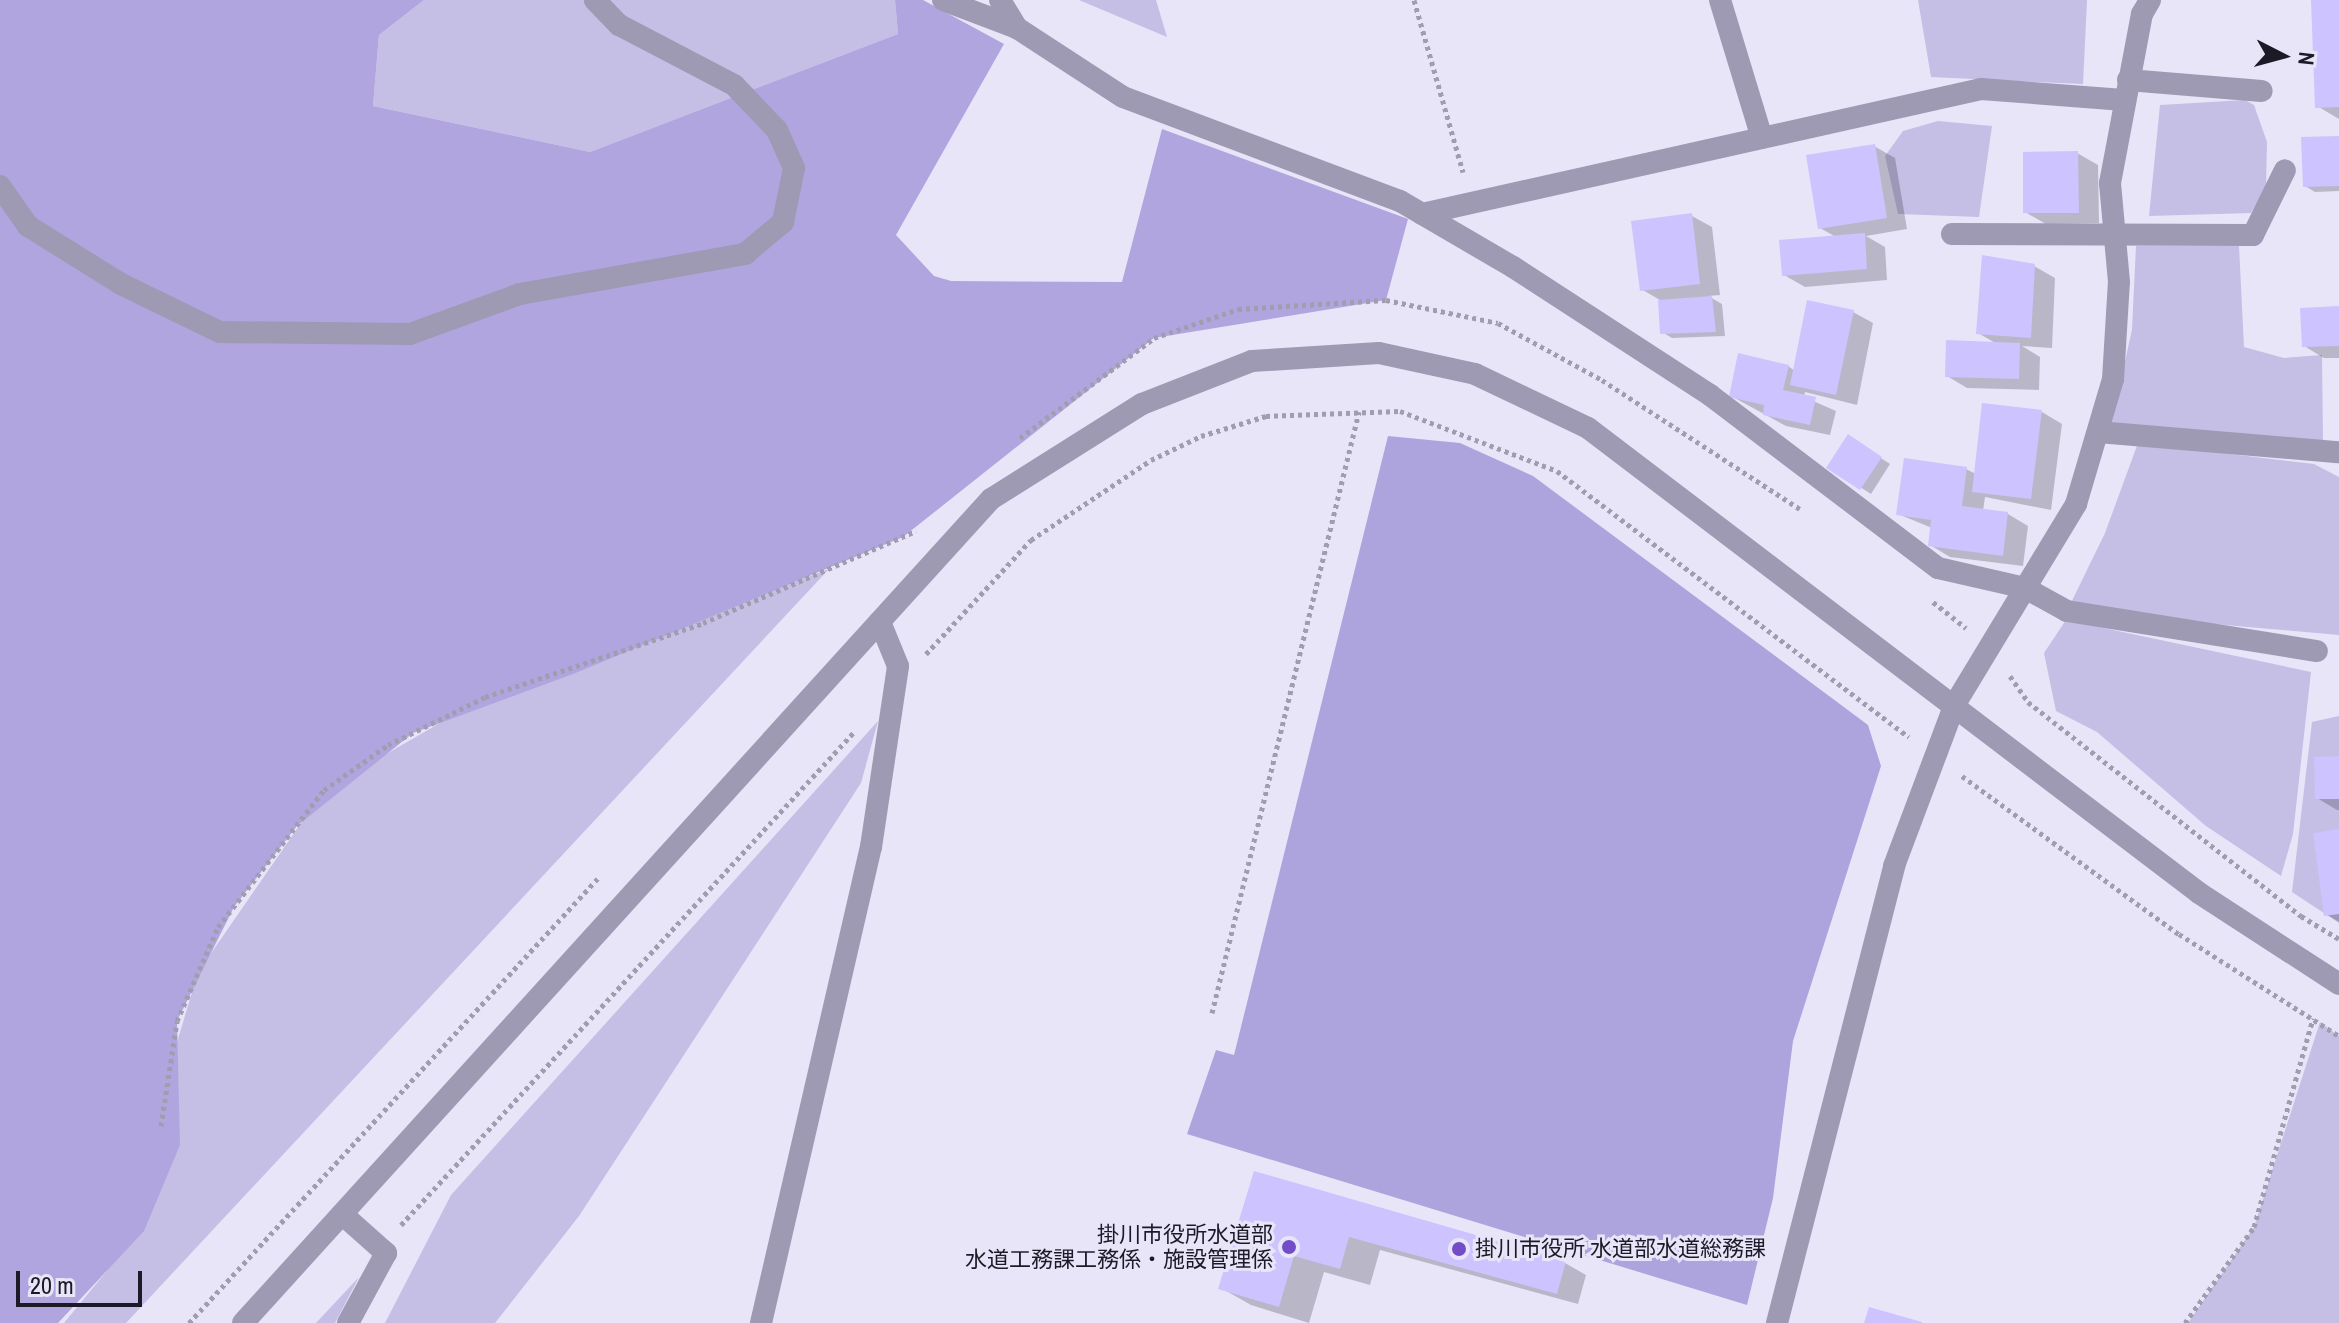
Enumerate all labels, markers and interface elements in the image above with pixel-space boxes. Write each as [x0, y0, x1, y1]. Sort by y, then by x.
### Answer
north arrow [2243, 16, 2323, 96]
text: N [2291, 50, 2322, 67]
place label: 掛川市役所水道部 水道工務課工務係・施設管理係 [965, 1221, 1273, 1272]
place label: 掛川市役所 水道部水道総務課 [1475, 1236, 1766, 1262]
marker: 掛川市役所水道部 水道工務課工務係・施設管理係 [1280, 1238, 1298, 1256]
marker: 掛川市役所 水道部水道総務課 [1450, 1240, 1468, 1258]
scale bar [20, 1255, 146, 1305]
text: 20 m [30, 1269, 74, 1301]

